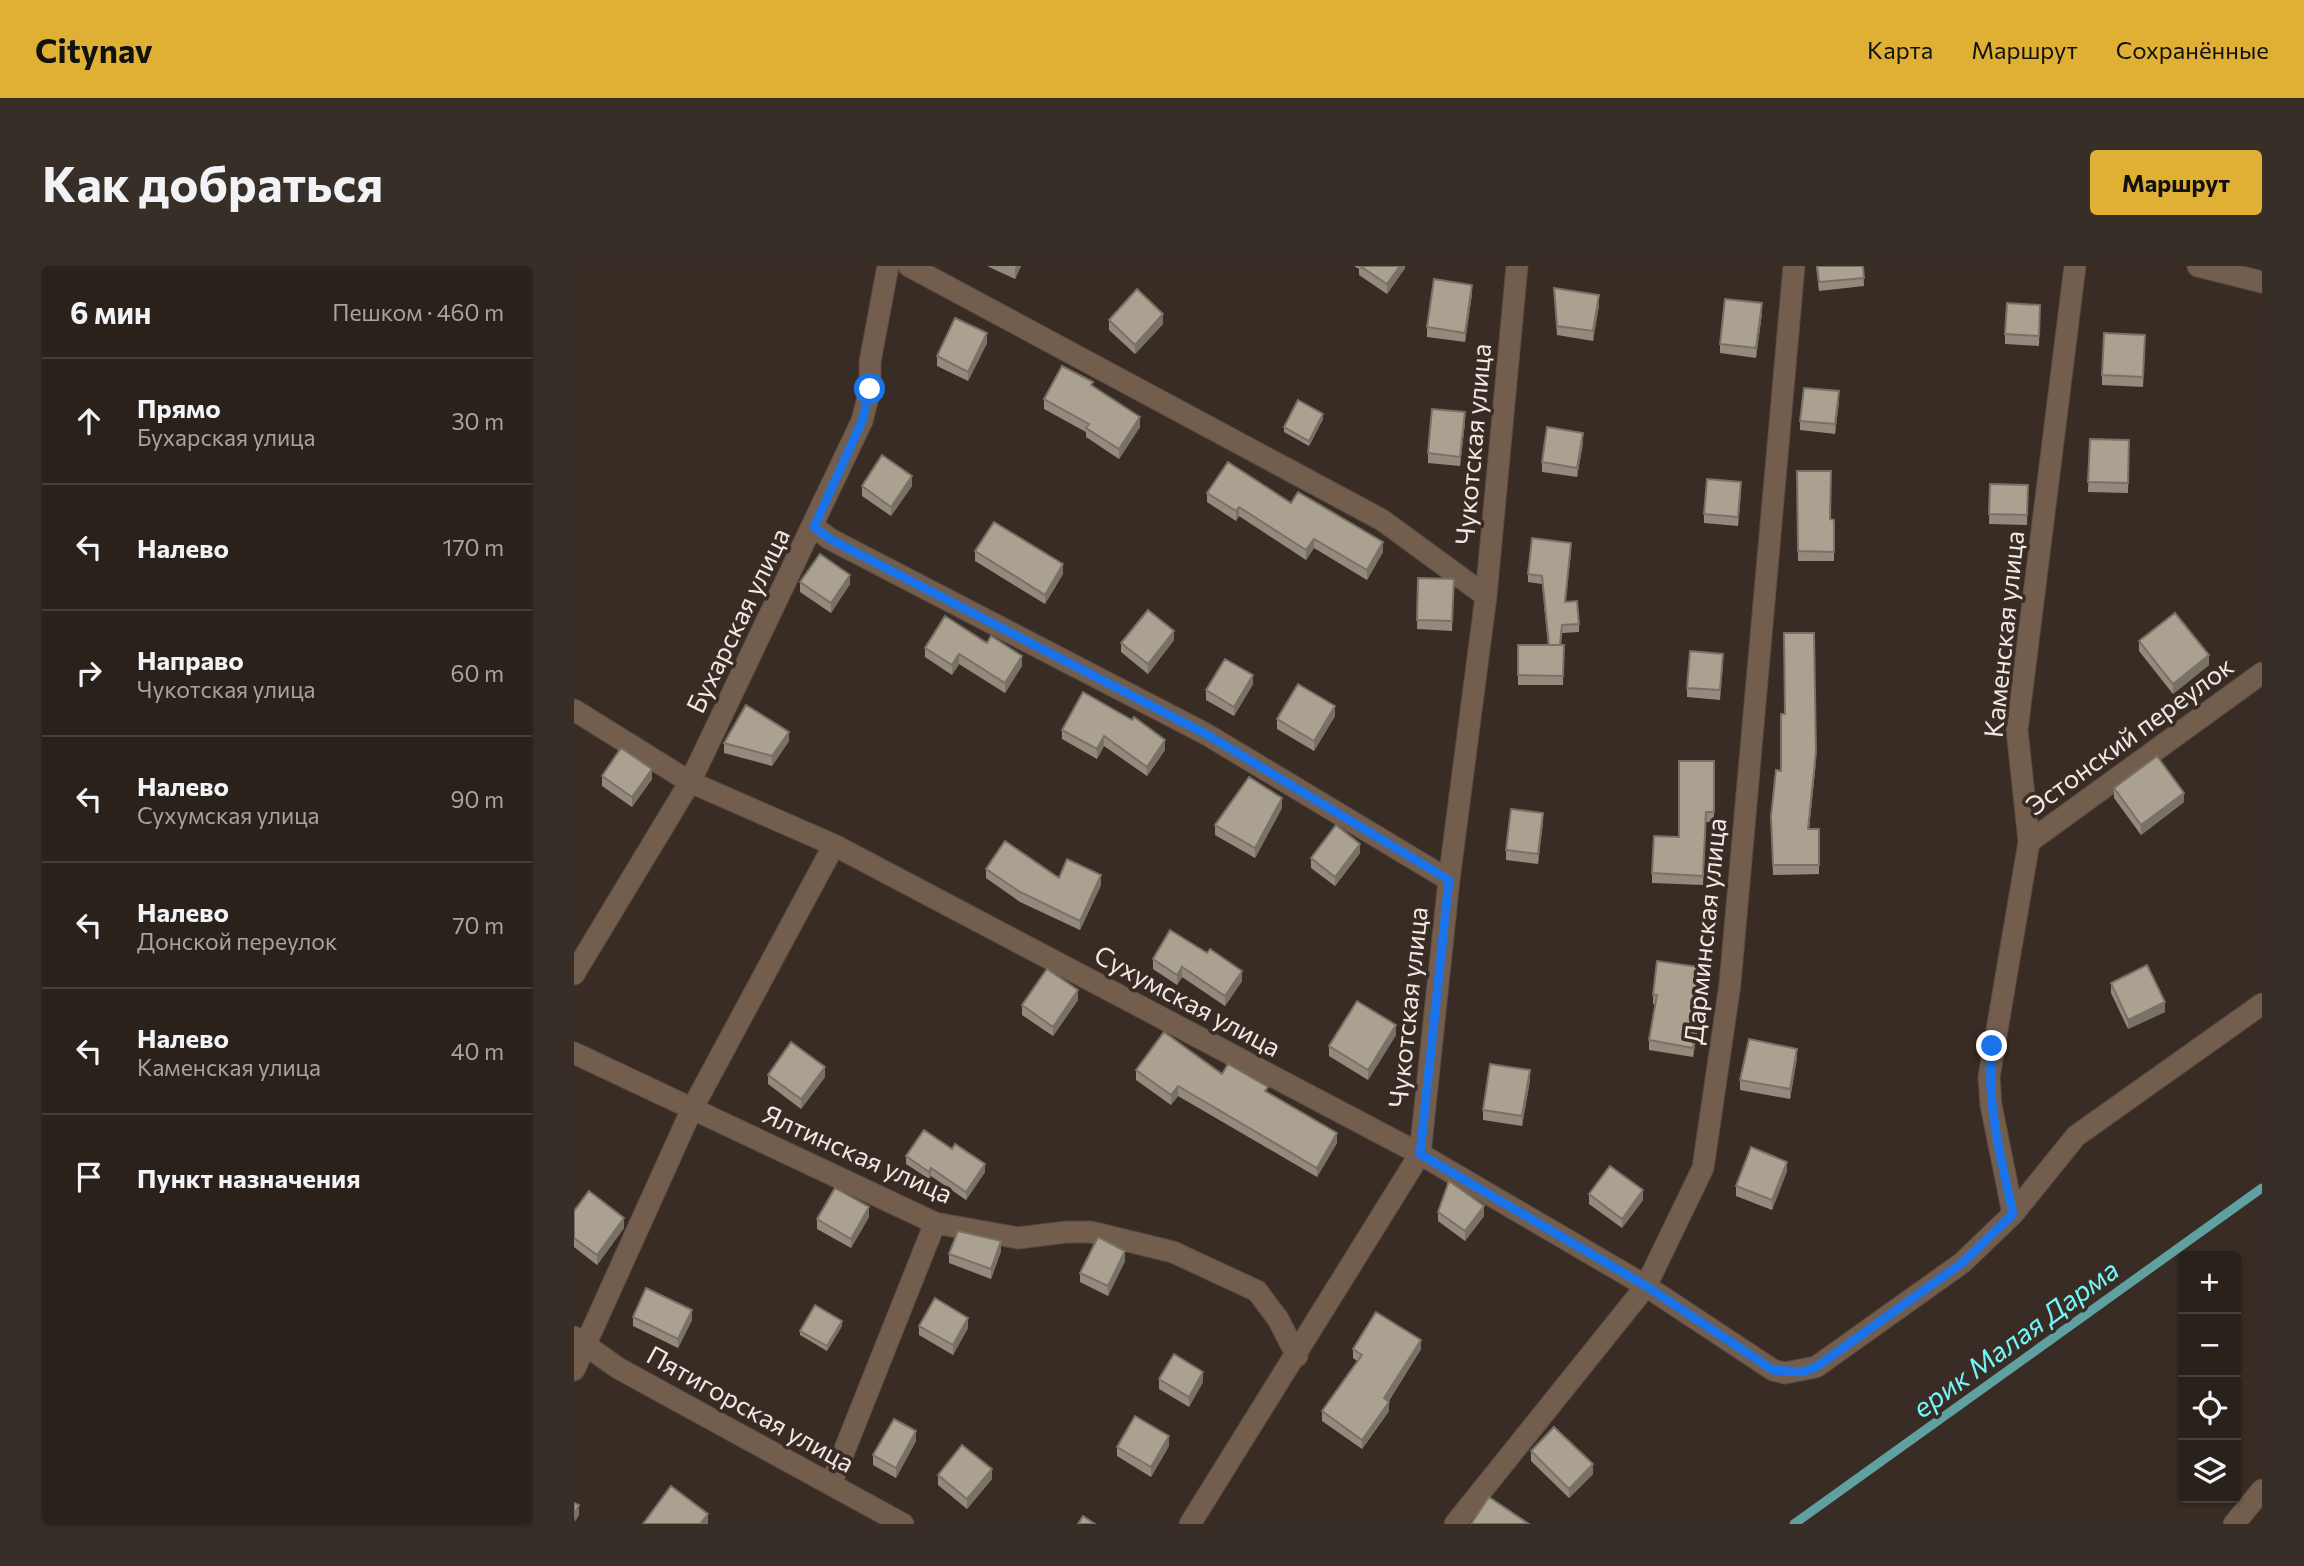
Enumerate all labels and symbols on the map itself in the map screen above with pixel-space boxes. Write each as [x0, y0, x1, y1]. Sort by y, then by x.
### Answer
street label: Чукотская улица [1448, 342, 1496, 546]
route start [854, 373, 885, 404]
street label: Бухарская улица [679, 523, 795, 717]
street label: Каменская улица [1977, 529, 2029, 739]
street label: Эстонский переулок [2019, 649, 2239, 821]
street label: Дарминская улица [1677, 816, 1731, 1046]
street label: Чукотская улица [1381, 905, 1433, 1109]
street label: Сухумская улица [1090, 938, 1286, 1062]
route end [1976, 1030, 2007, 1061]
street label: Ялтинская улица [758, 1097, 958, 1209]
water label: ерик Малая Дарма [1905, 1252, 2125, 1424]
street label: Пятигорская улица [642, 1338, 860, 1478]

